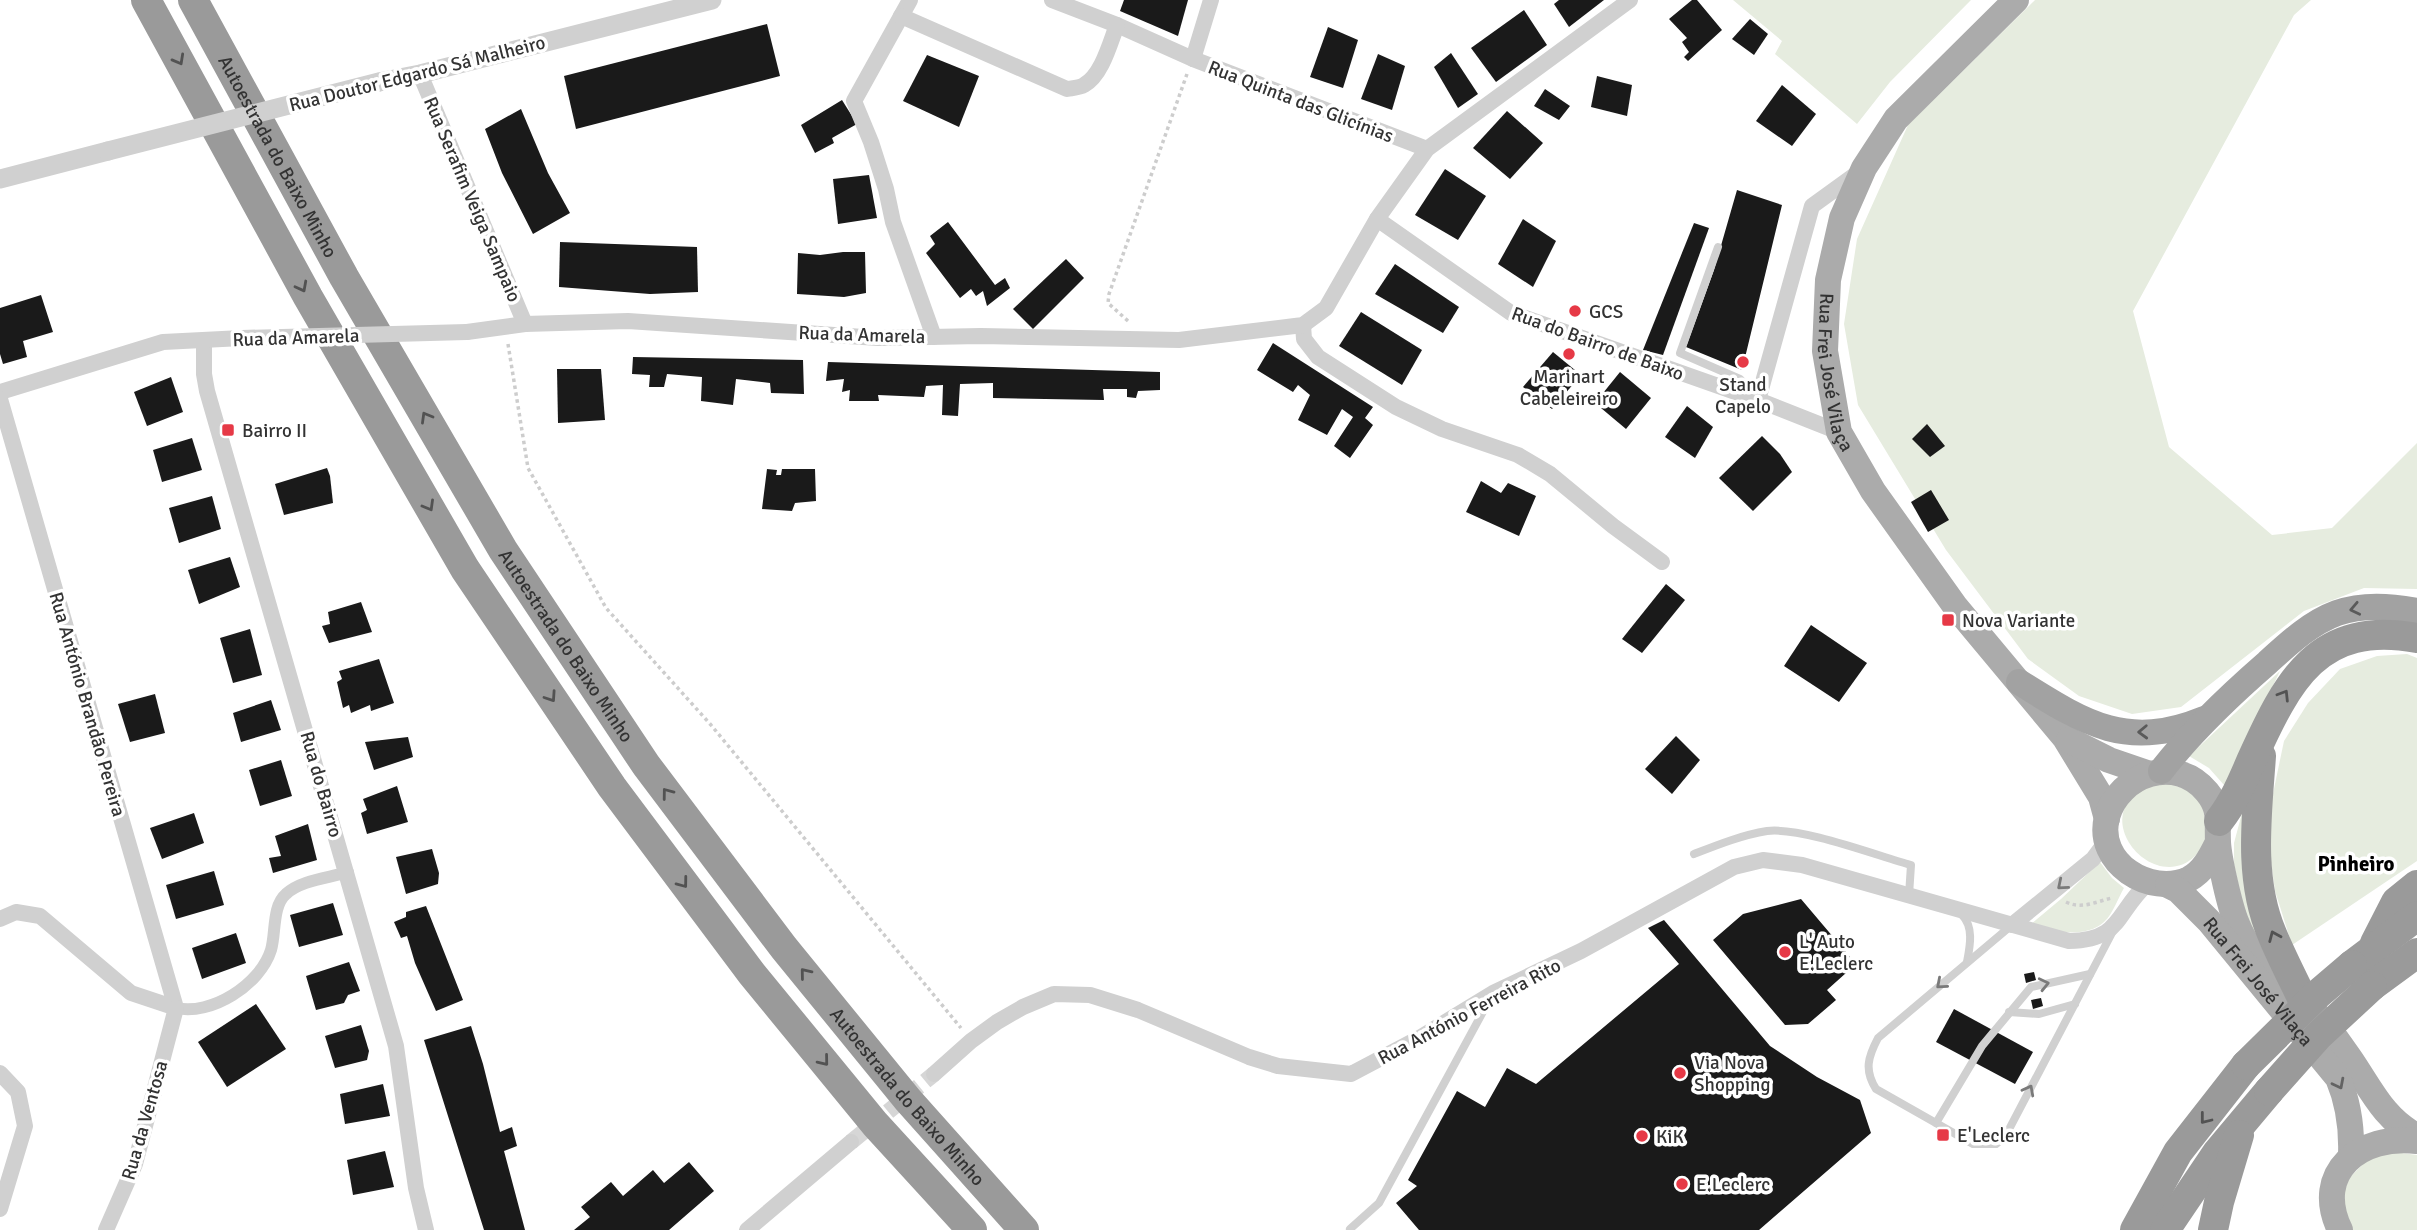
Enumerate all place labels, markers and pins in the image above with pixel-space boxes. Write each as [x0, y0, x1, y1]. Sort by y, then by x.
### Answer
place label: GCS [1589, 300, 1623, 324]
marker: GCS [1567, 303, 1583, 319]
marker: Marinart Cabeleireiro [1561, 346, 1577, 362]
marker: Stand Capelo [1735, 354, 1751, 370]
place label: Marinart Cabeleireiro [1520, 365, 1618, 411]
place label: Stand Capelo [1715, 373, 1771, 419]
place label: Bairro II [242, 419, 307, 443]
marker: Bairro II [220, 422, 236, 438]
place label: Nova Variante [1962, 609, 2075, 633]
marker: Nova Variante [1940, 612, 1956, 628]
place label: L' Auto E.Leclerc [1799, 930, 1873, 976]
marker: L' Auto E.Leclerc [1777, 944, 1793, 960]
place label: Via Nova Shopping [1694, 1051, 1770, 1097]
marker: Via Nova Shopping [1672, 1065, 1688, 1081]
place label: E'Leclerc [1957, 1124, 2030, 1148]
place label: KiK [1656, 1125, 1684, 1149]
marker: E'Leclerc [1935, 1127, 1951, 1143]
marker: KiK [1634, 1128, 1650, 1144]
place label: E.Leclerc [1696, 1173, 1770, 1197]
marker: E.Leclerc [1674, 1176, 1690, 1192]

